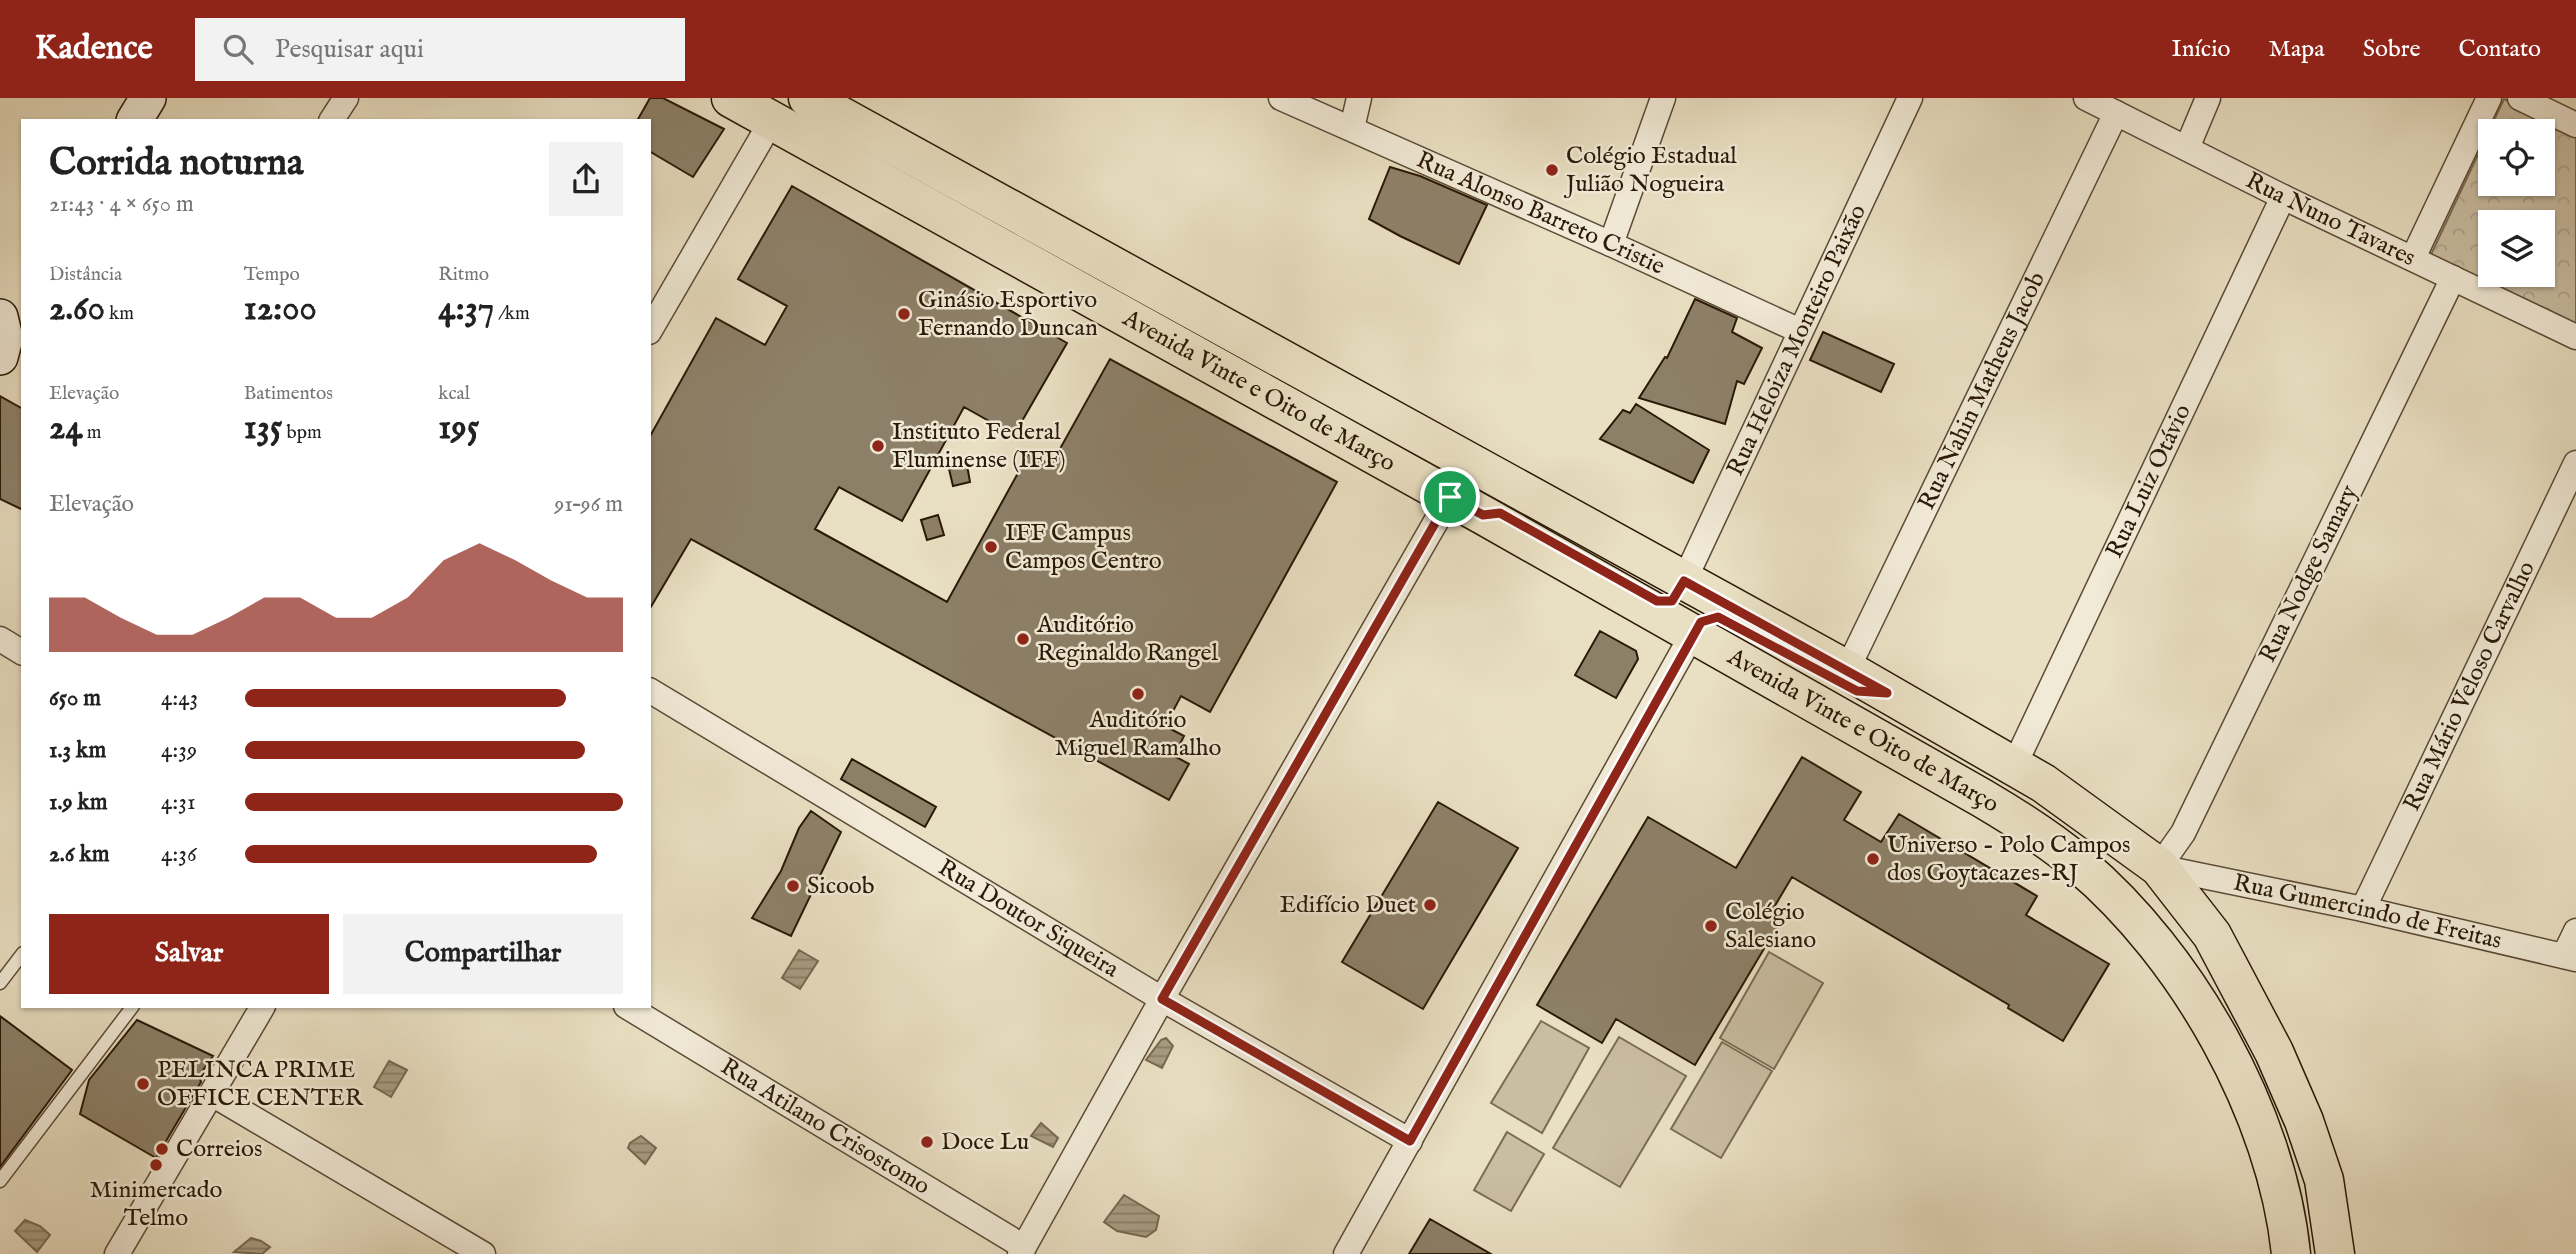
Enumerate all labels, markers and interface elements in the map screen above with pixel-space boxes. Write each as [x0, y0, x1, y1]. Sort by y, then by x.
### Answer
search box [195, 18, 685, 81]
text: Kadence [35, 28, 153, 70]
icon: search [219, 30, 257, 68]
text: Pesquisar aqui [275, 33, 424, 66]
text: Início [2171, 34, 2230, 65]
text: Mapa [2268, 34, 2325, 65]
text: Sobre [2363, 34, 2421, 65]
text: Contato [2459, 34, 2541, 65]
map controls [2478, 119, 2555, 287]
button: locate [2478, 119, 2555, 196]
text: Corrida noturna [49, 140, 304, 188]
place label: Colégio Estadual Julião Nogueira [1563, 141, 1737, 200]
button: share [549, 142, 623, 216]
street label: Rua Alonso Barreto Cristie [1412, 144, 1670, 282]
marker: Colégio Estadual Julião Nogueira [1544, 162, 1560, 178]
street label: Rua Nuno Tavares [2240, 165, 2420, 273]
text: 21:43 · 4 × 650 m [49, 190, 194, 219]
street label: Rua Heloiza Monteiro Paixão [1720, 199, 1874, 481]
button: layers [2478, 210, 2555, 287]
text: Distância [49, 263, 122, 287]
text: Tempo [244, 263, 300, 287]
text: Ritmo [438, 263, 489, 287]
street label: Rua Nahin Matheus Jacob [1911, 267, 2053, 515]
place label: Ginásio Esportivo Fernando Duncan [918, 285, 1098, 344]
text: 2.60 [49, 287, 105, 332]
text: 12:00 [244, 287, 317, 332]
text: 4:37 [438, 287, 494, 332]
text: km [105, 302, 134, 326]
text: /km [494, 302, 530, 326]
street label: Avenida Vinte e Oito de Março [1117, 302, 1401, 479]
marker: Ginásio Esportivo Fernando Duncan [896, 306, 912, 322]
text: Elevação [49, 382, 119, 406]
text: Batimentos [244, 382, 333, 406]
text: kcal [438, 382, 470, 406]
street label: Rua Luiz Otávio [2099, 399, 2198, 563]
text: 24 [49, 406, 83, 451]
text: 135 [244, 406, 282, 451]
text: 195 [438, 406, 479, 451]
place label: Instituto Federal Fluminense (IFF) [892, 417, 1066, 476]
text: m [83, 421, 101, 445]
text: bpm [282, 421, 322, 445]
marker: Instituto Federal Fluminense (IFF) [870, 438, 886, 454]
pin [1420, 467, 1480, 527]
icon: arrive [1431, 478, 1469, 516]
street label: Rua Nodge Samary [2253, 480, 2365, 668]
text: Elevação [49, 490, 134, 519]
text: 91–96 m [554, 490, 623, 519]
place label: IFF Campus Campos Centro [1005, 518, 1162, 577]
marker: IFF Campus Campos Centro [983, 539, 999, 555]
street label: Rua Mário Veloso Carvalho [2397, 556, 2542, 816]
place label: Auditório Reginaldo Rangel [1036, 610, 1219, 669]
marker: Auditório Reginaldo Rangel [1015, 631, 1031, 647]
street label: Avenida Vinte e Oito de Março [1721, 641, 2005, 820]
text: 650 m [49, 684, 101, 713]
text: 4:43 [161, 684, 198, 713]
marker: Auditório Miguel Ramalho [1130, 686, 1146, 702]
place label: Auditório Miguel Ramalho [1055, 705, 1222, 764]
text: 1.3 km [49, 736, 106, 765]
text: 4:39 [161, 736, 197, 765]
text: 1.9 km [49, 788, 108, 817]
text: 4:31 [161, 788, 196, 817]
place label: Universo - Polo Campos dos Goytacazes-RJ [1887, 830, 2130, 889]
text: 2.6 km [49, 840, 110, 869]
text: 4:36 [161, 840, 197, 869]
marker: Universo - Polo Campos dos Goytacazes-RJ [1865, 851, 1881, 867]
street label: Rua Doutor Siqueira [932, 852, 1125, 985]
street label: Rua Gumercindo de Freitas [2231, 867, 2505, 956]
place label: Sicoob [807, 871, 875, 902]
marker: Sicoob [785, 878, 801, 894]
place label: Edifício Duet [1279, 890, 1416, 921]
marker: Edifício Duet [1422, 897, 1438, 913]
place label: Colégio Salesiano [1725, 897, 1816, 956]
button: Salvar [49, 914, 329, 994]
button: Compartilhar [343, 914, 623, 994]
marker: Colégio Salesiano [1703, 918, 1719, 934]
street label: Rua Atilano Crisostomo [715, 1051, 936, 1202]
place label: PELINCA PRIME OFFICE CENTER [157, 1055, 364, 1114]
marker: PELINCA PRIME OFFICE CENTER [135, 1076, 151, 1092]
place label: Doce Lu [941, 1127, 1029, 1158]
place label: Correios [176, 1134, 262, 1165]
marker: Doce Lu [919, 1134, 935, 1150]
marker: Correios [154, 1141, 170, 1157]
marker: Minimercado Telmo [148, 1157, 164, 1173]
place label: Minimercado Telmo [90, 1175, 223, 1234]

